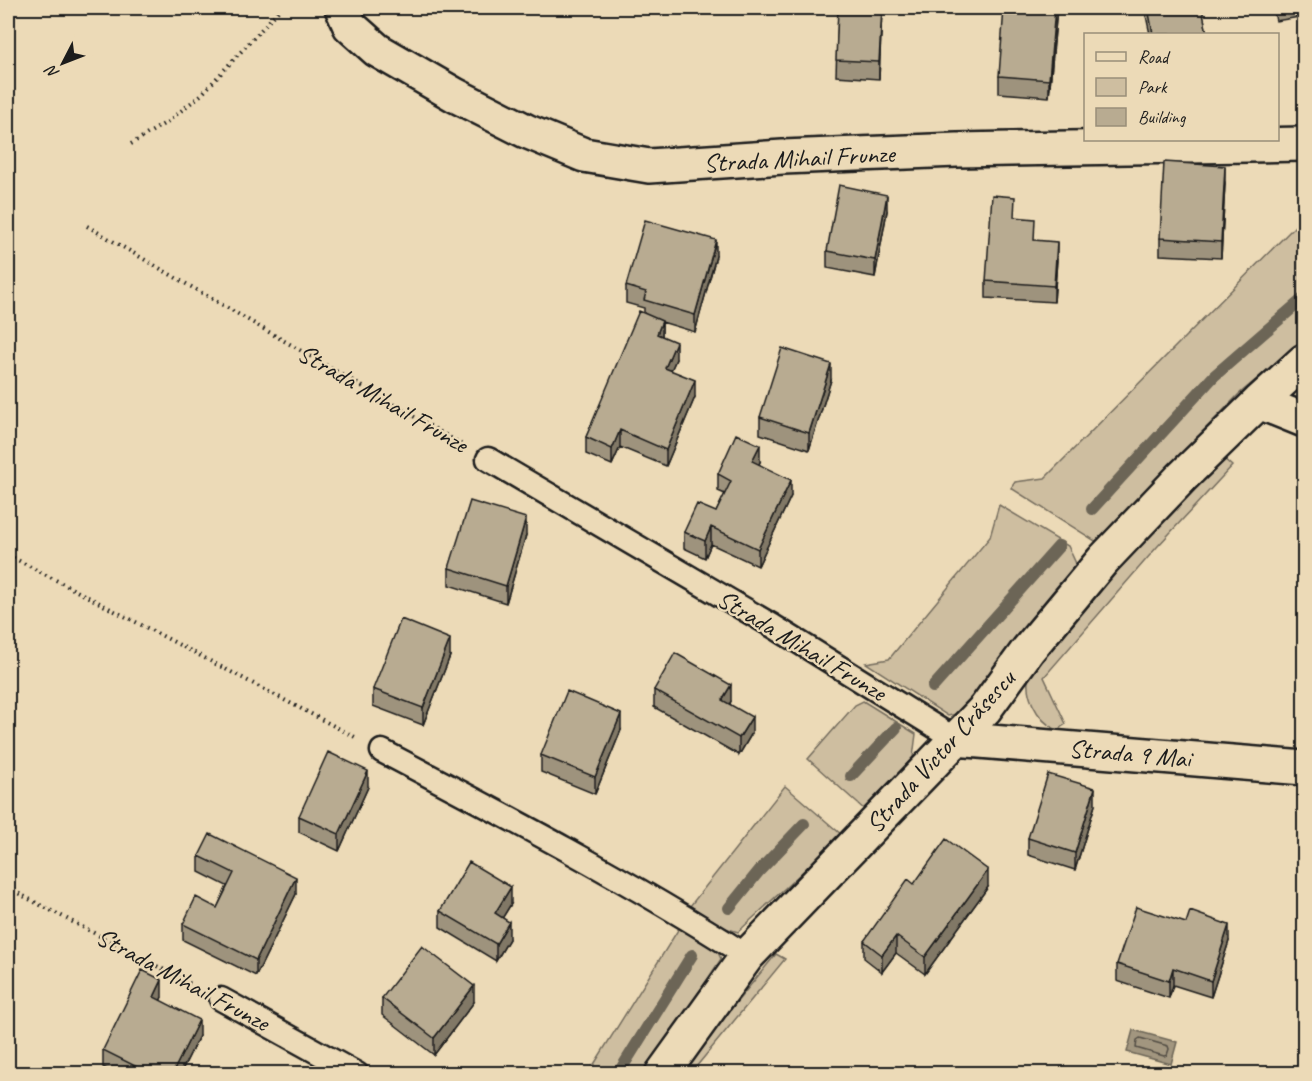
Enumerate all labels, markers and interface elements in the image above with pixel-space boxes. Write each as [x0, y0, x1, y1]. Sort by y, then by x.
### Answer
north arrow [33, 33, 93, 93]
legend [1084, 33, 1279, 141]
text: Road [1138, 46, 1171, 68]
text: N [40, 60, 63, 83]
text: Park [1138, 76, 1168, 98]
text: Building [1138, 106, 1187, 128]
street label: Strada Mihail Frunze [703, 137, 898, 180]
street label: Strada Mihail Frunze [292, 336, 476, 462]
street label: Strada Mihail Frunze [711, 582, 894, 710]
street label: Strada Victor Crăsescu [858, 661, 1024, 840]
street label: Strada 9 Mai [1068, 732, 1195, 776]
street label: Strada Mihail Frunze [91, 920, 277, 1040]

